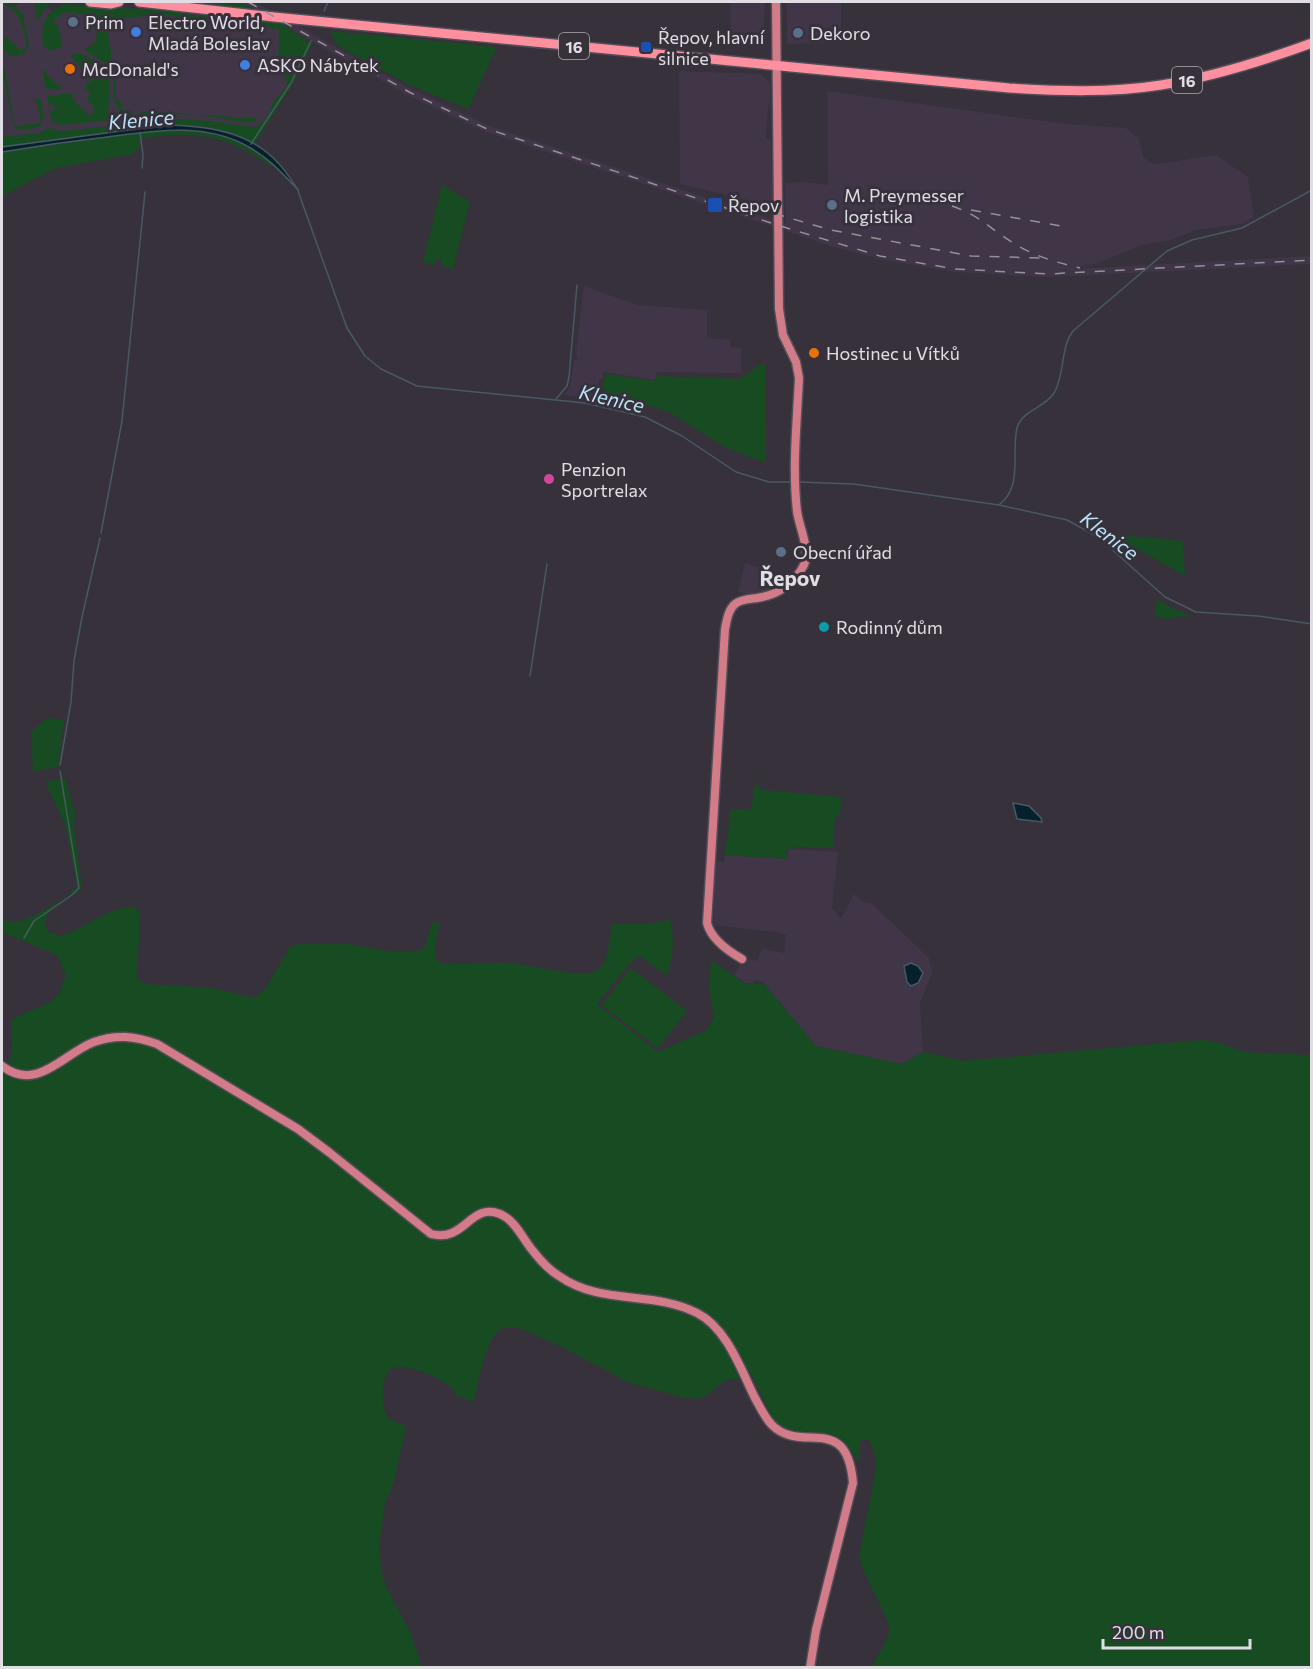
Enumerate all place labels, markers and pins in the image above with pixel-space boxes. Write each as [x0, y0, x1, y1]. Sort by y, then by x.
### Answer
place label: Prim [85, 11, 124, 33]
place label: Electro World, Mladá Boleslav [148, 11, 270, 54]
marker: Prim [66, 15, 80, 29]
place label: Dekoro [810, 22, 871, 44]
marker: Electro World, Mladá Boleslav [129, 25, 143, 39]
place label: Řepov, hlavní silnice [658, 26, 766, 69]
marker: Dekoro [791, 26, 805, 40]
marker: Řepov, hlavní silnice [639, 40, 653, 54]
place label: ASKO Nábytek [257, 54, 379, 76]
place label: McDonald's [82, 58, 179, 80]
marker: ASKO Nábytek [238, 58, 252, 72]
marker: McDonald's [63, 62, 77, 76]
place label: M. Preymesser logistika [844, 184, 964, 227]
place label: Řepov [728, 194, 779, 216]
marker: Řepov [706, 196, 724, 214]
marker: M. Preymesser logistika [825, 198, 839, 212]
place label: Hostinec u Vítků [826, 342, 960, 364]
marker: Hostinec u Vítků [807, 346, 821, 360]
place label: Penzion Sportrelax [561, 458, 648, 501]
marker: Penzion Sportrelax [542, 472, 556, 486]
place label: Obecní úřad [793, 541, 892, 563]
marker: Obecní úřad [774, 545, 788, 559]
place label: Rodinný dům [836, 616, 943, 638]
marker: Rodinný dům [817, 620, 831, 634]

